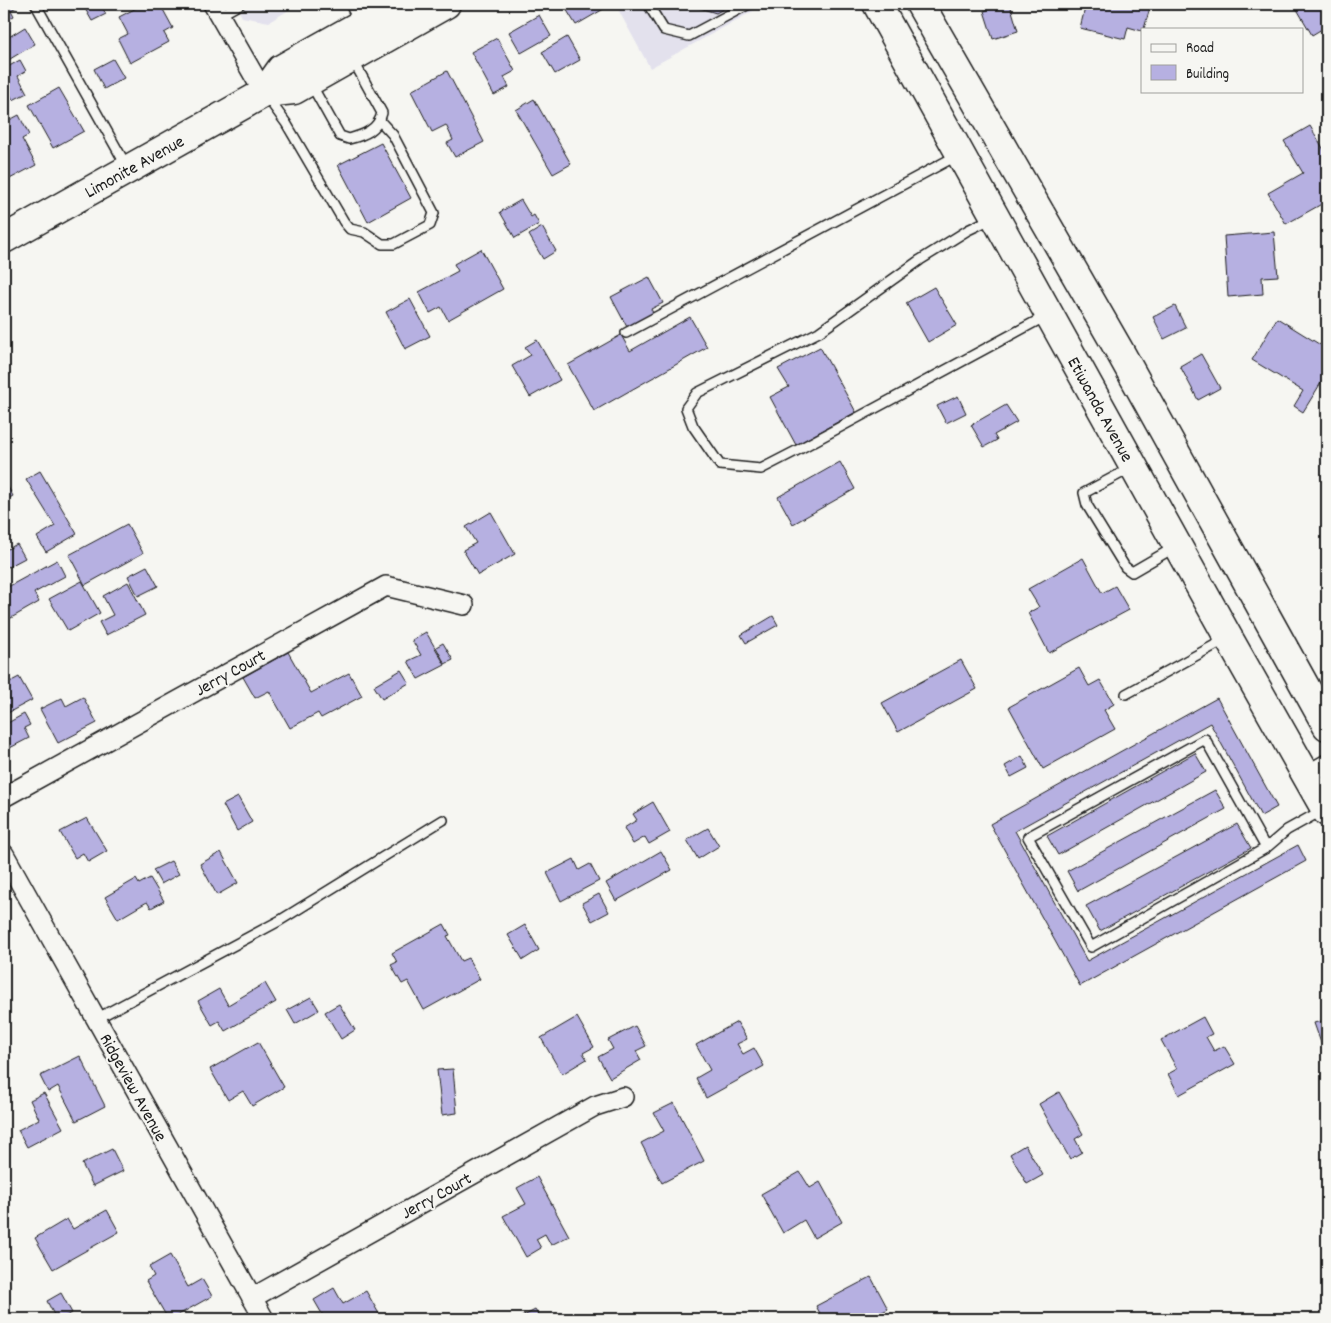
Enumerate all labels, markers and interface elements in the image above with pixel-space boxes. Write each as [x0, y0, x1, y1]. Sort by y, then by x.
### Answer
legend [1141, 28, 1304, 92]
text: Road [1186, 38, 1214, 60]
text: Building [1186, 64, 1229, 86]
street label: Limonite Avenue [81, 130, 190, 206]
street label: Etiwanda Avenue [1060, 353, 1138, 467]
street label: Jerry Court [191, 644, 271, 704]
street label: Ridgeview Avenue [92, 1030, 172, 1147]
street label: Jerry Court [397, 1167, 477, 1227]

